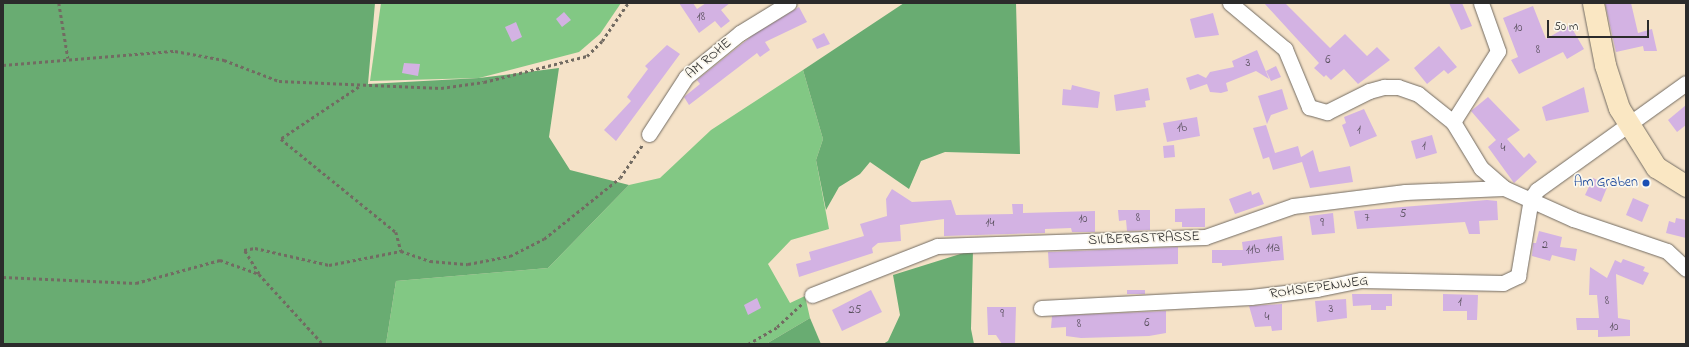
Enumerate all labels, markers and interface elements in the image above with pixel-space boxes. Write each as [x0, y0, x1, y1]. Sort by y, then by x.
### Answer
house number: 18 [697, 11, 705, 25]
scale bar [1549, 12, 1651, 38]
text: 50 m [1554, 18, 1578, 36]
house number: 10 [1514, 22, 1522, 36]
street label: AM ROHE [683, 35, 735, 83]
house number: 8 [1536, 44, 1540, 58]
house number: 6 [1325, 54, 1331, 68]
house number: 3 [1246, 57, 1250, 71]
house number: 1b [1177, 122, 1187, 136]
house number: 1 [1357, 124, 1361, 138]
house number: 1 [1422, 140, 1426, 154]
house number: 4 [1501, 142, 1505, 156]
place label: Am Graben [1574, 175, 1638, 191]
marker: Am Graben [1641, 178, 1651, 188]
house number: 5 [1400, 208, 1406, 222]
house number: 8 [1136, 212, 1140, 226]
house number: 7 [1365, 212, 1369, 226]
house number: 10 [1079, 213, 1087, 227]
house number: 14 [986, 217, 994, 231]
house number: 9 [1320, 217, 1324, 231]
street label: SILBERGSTRASSE [1088, 229, 1200, 249]
house number: 2 [1542, 239, 1548, 253]
house number: 11a [1266, 242, 1280, 256]
house number: 11b [1246, 244, 1260, 258]
street label: ROHSIEPENWEG [1269, 273, 1369, 303]
house number: 8 [1605, 295, 1609, 309]
house number: 1 [1458, 296, 1462, 310]
house number: 3 [1329, 303, 1333, 317]
house number: 25 [849, 304, 861, 318]
house number: 9 [1000, 308, 1004, 322]
house number: 4 [1265, 311, 1269, 325]
house number: 6 [1144, 317, 1150, 331]
house number: 8 [1077, 318, 1081, 332]
house number: 10 [1610, 321, 1618, 335]

